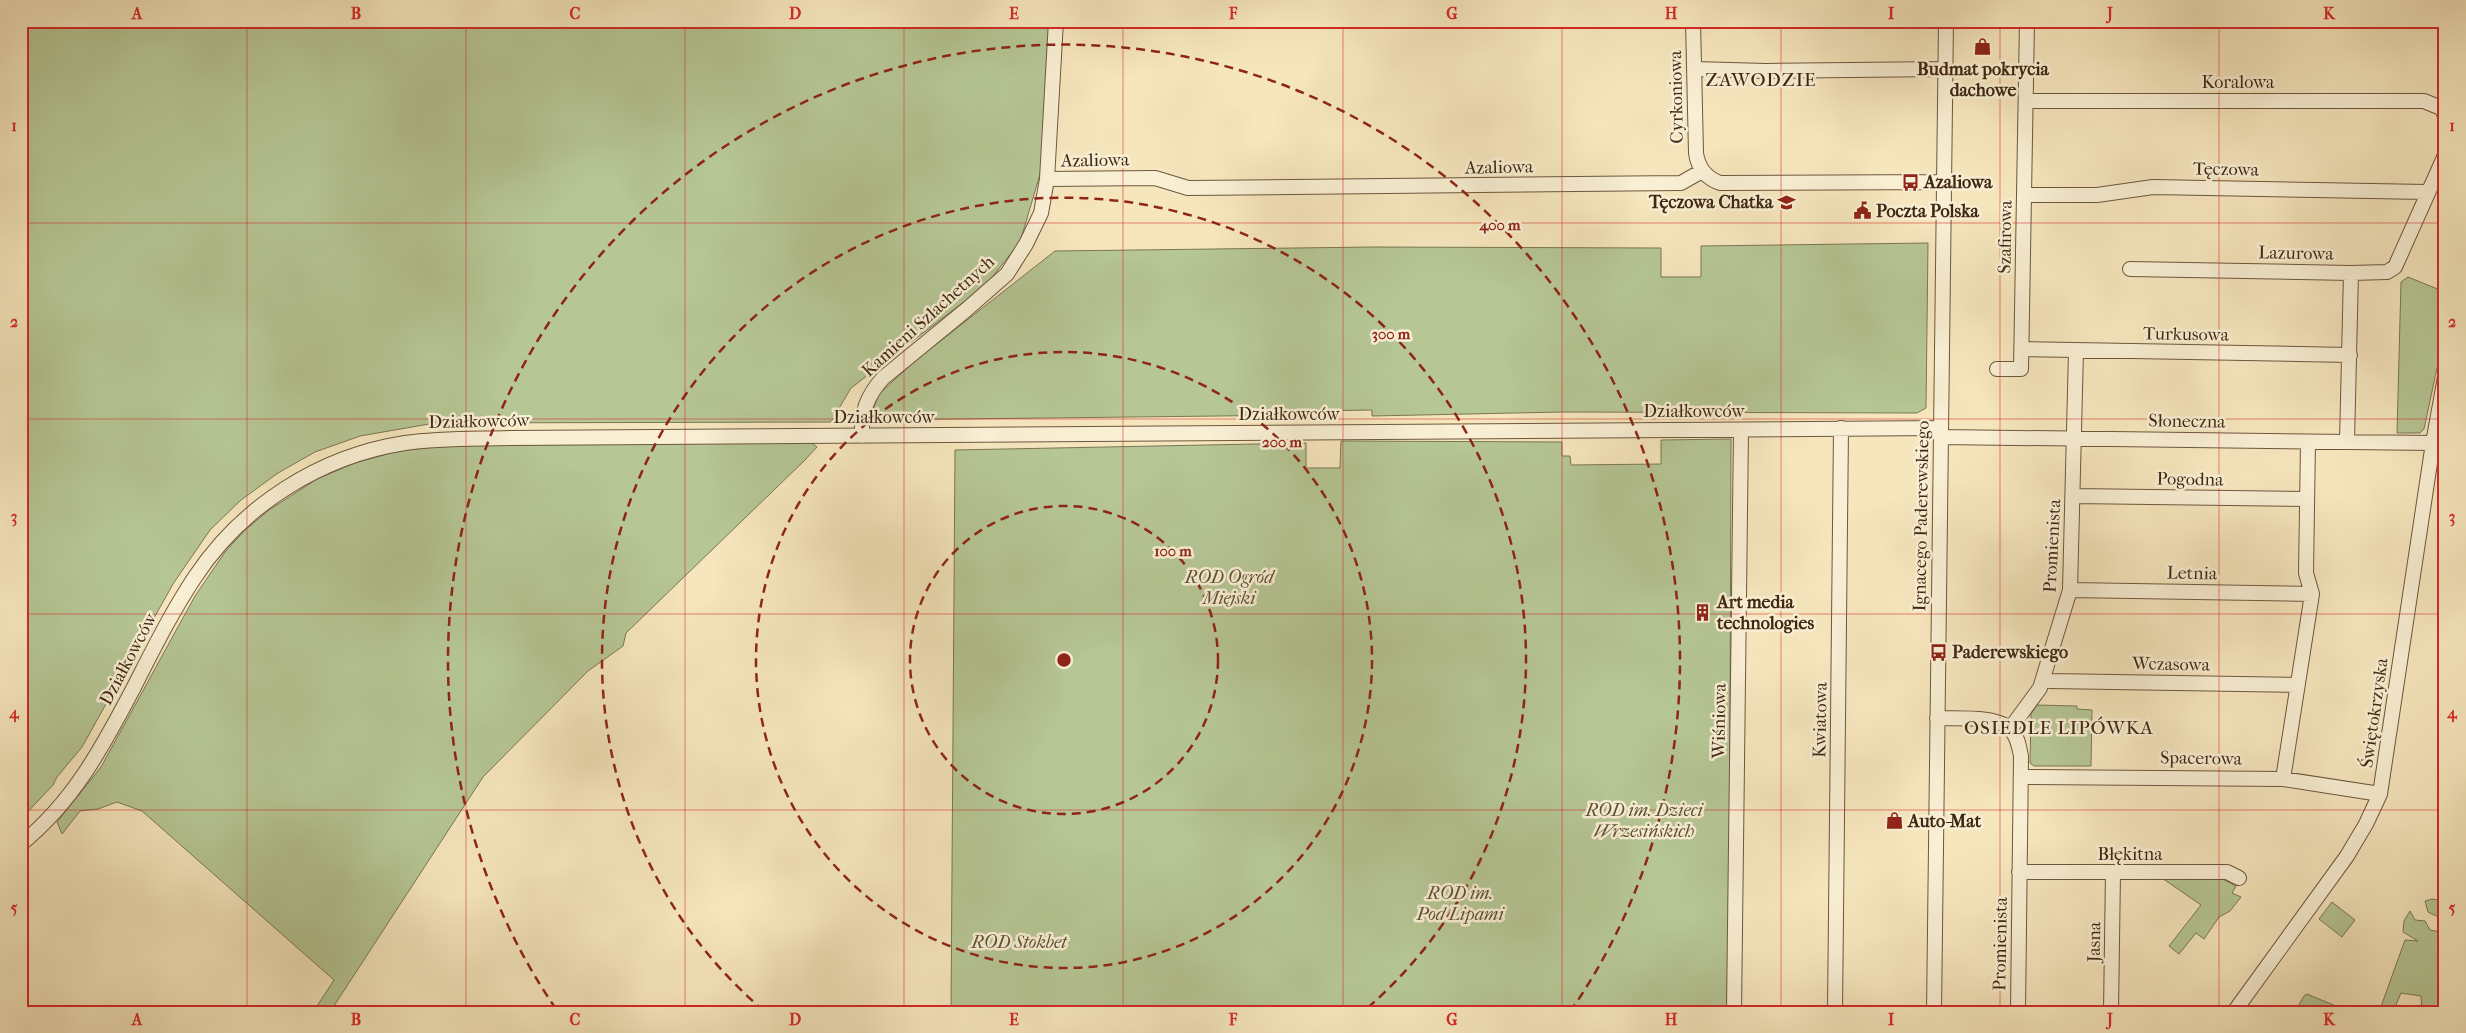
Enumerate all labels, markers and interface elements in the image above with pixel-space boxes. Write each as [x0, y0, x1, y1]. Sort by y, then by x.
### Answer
text: A [131, 4, 143, 23]
text: B [351, 4, 361, 23]
text: C [570, 4, 581, 23]
text: D [789, 4, 801, 23]
text: E [1009, 4, 1019, 23]
text: F [1228, 4, 1238, 23]
text: G [1446, 4, 1458, 23]
text: H [1665, 4, 1678, 23]
text: I [1888, 4, 1895, 23]
text: J [2105, 4, 2113, 24]
text: K [2323, 4, 2336, 23]
shop icon: Budmat pokrycia dachowe [1973, 36, 1993, 56]
street label: Cyrkoniowa [1665, 50, 1688, 144]
place label: Budmat pokrycia dachowe [1917, 59, 2050, 101]
district label: ZAWODZIE [1705, 69, 1817, 91]
street label: Koralowa [2202, 72, 2275, 93]
text: 1 [11, 116, 17, 135]
text: 1 [2449, 116, 2455, 135]
street label: Azaliowa [1060, 149, 1130, 172]
street label: Azaliowa [1464, 156, 1534, 179]
street label: Tęczowa [2193, 158, 2260, 181]
bus stop icon: Azaliowa [1900, 172, 1920, 192]
place label: Azaliowa [1923, 172, 1993, 193]
place label: Tęczowa Chatka [1648, 192, 1774, 214]
school or university icon: Tęczowa Chatka [1777, 192, 1797, 212]
street label: Szafirowa [1994, 199, 2017, 274]
public building icon: Poczta Polska [1852, 201, 1872, 221]
place label: Poczta Polska [1876, 201, 1979, 222]
text: 400 m [1478, 216, 1521, 234]
street label: Lazurowa [2258, 242, 2334, 265]
street label: Kamieni Szlachetnych [858, 251, 999, 381]
text: 2 [10, 312, 18, 331]
text: 2 [2448, 312, 2456, 331]
street label: Turkusowa [2143, 323, 2230, 346]
text: 300 m [1372, 325, 1411, 343]
street label: Działkowców [1643, 401, 1745, 422]
street label: Działkowców [1238, 404, 1340, 425]
street label: Działkowców [833, 407, 935, 428]
street label: Działkowców [428, 410, 530, 433]
street label: Słoneczna [2148, 410, 2226, 433]
street label: Ignacego Paderewskiego [1909, 420, 1934, 612]
text: 200 m [1262, 433, 1302, 451]
street label: Pogodna [2156, 468, 2224, 491]
street label: Promienista [2040, 498, 2065, 593]
text: 3 [11, 507, 17, 527]
text: 3 [2449, 507, 2455, 527]
text: 100 m [1154, 542, 1192, 560]
street label: Letnia [2167, 563, 2218, 584]
park label: ROD Ogród Miejski [1184, 567, 1276, 609]
place label: Art media technologies [1716, 592, 1814, 634]
building icon: Art media technologies [1693, 602, 1713, 622]
street label: Działkowców [95, 609, 162, 709]
bus stop icon: Paderewskiego [1928, 642, 1948, 662]
place label: Paderewskiego [1952, 642, 2068, 663]
centre of rings [1055, 651, 1073, 669]
street label: Wczasowa [2131, 653, 2211, 676]
street label: Świętokrzyska [2355, 656, 2393, 769]
street label: Kwiatowa [1809, 681, 1832, 758]
street label: Wiśniowa [1708, 682, 1731, 760]
text: 4 [8, 703, 20, 723]
text: 4 [2446, 703, 2458, 723]
district label: OSIEDLE LIPÓWKA [1964, 716, 2154, 739]
street label: Spacerowa [2160, 747, 2243, 770]
park label: ROD im. Dzieci Wrzesińskich [1584, 800, 1704, 842]
shop icon: Auto-Mat [1884, 811, 1904, 831]
place label: Auto-Mat [1907, 811, 1982, 832]
street label: Błękitna [2097, 844, 2163, 865]
park label: ROD im. Pod Lipami [1415, 883, 1505, 925]
street label: Promienista [1989, 896, 2012, 991]
text: 5 [11, 898, 18, 917]
text: 5 [2449, 898, 2456, 917]
street label: Jasna [2084, 921, 2105, 964]
park label: ROD Stokbet [970, 932, 1068, 953]
text: A [131, 1010, 143, 1029]
text: B [351, 1010, 361, 1029]
text: C [570, 1010, 581, 1029]
text: D [789, 1010, 801, 1029]
text: E [1009, 1010, 1019, 1029]
text: F [1228, 1010, 1238, 1029]
text: G [1446, 1010, 1458, 1029]
text: H [1665, 1010, 1678, 1029]
text: I [1888, 1010, 1895, 1029]
text: J [2105, 1010, 2113, 1030]
text: K [2323, 1010, 2336, 1029]

